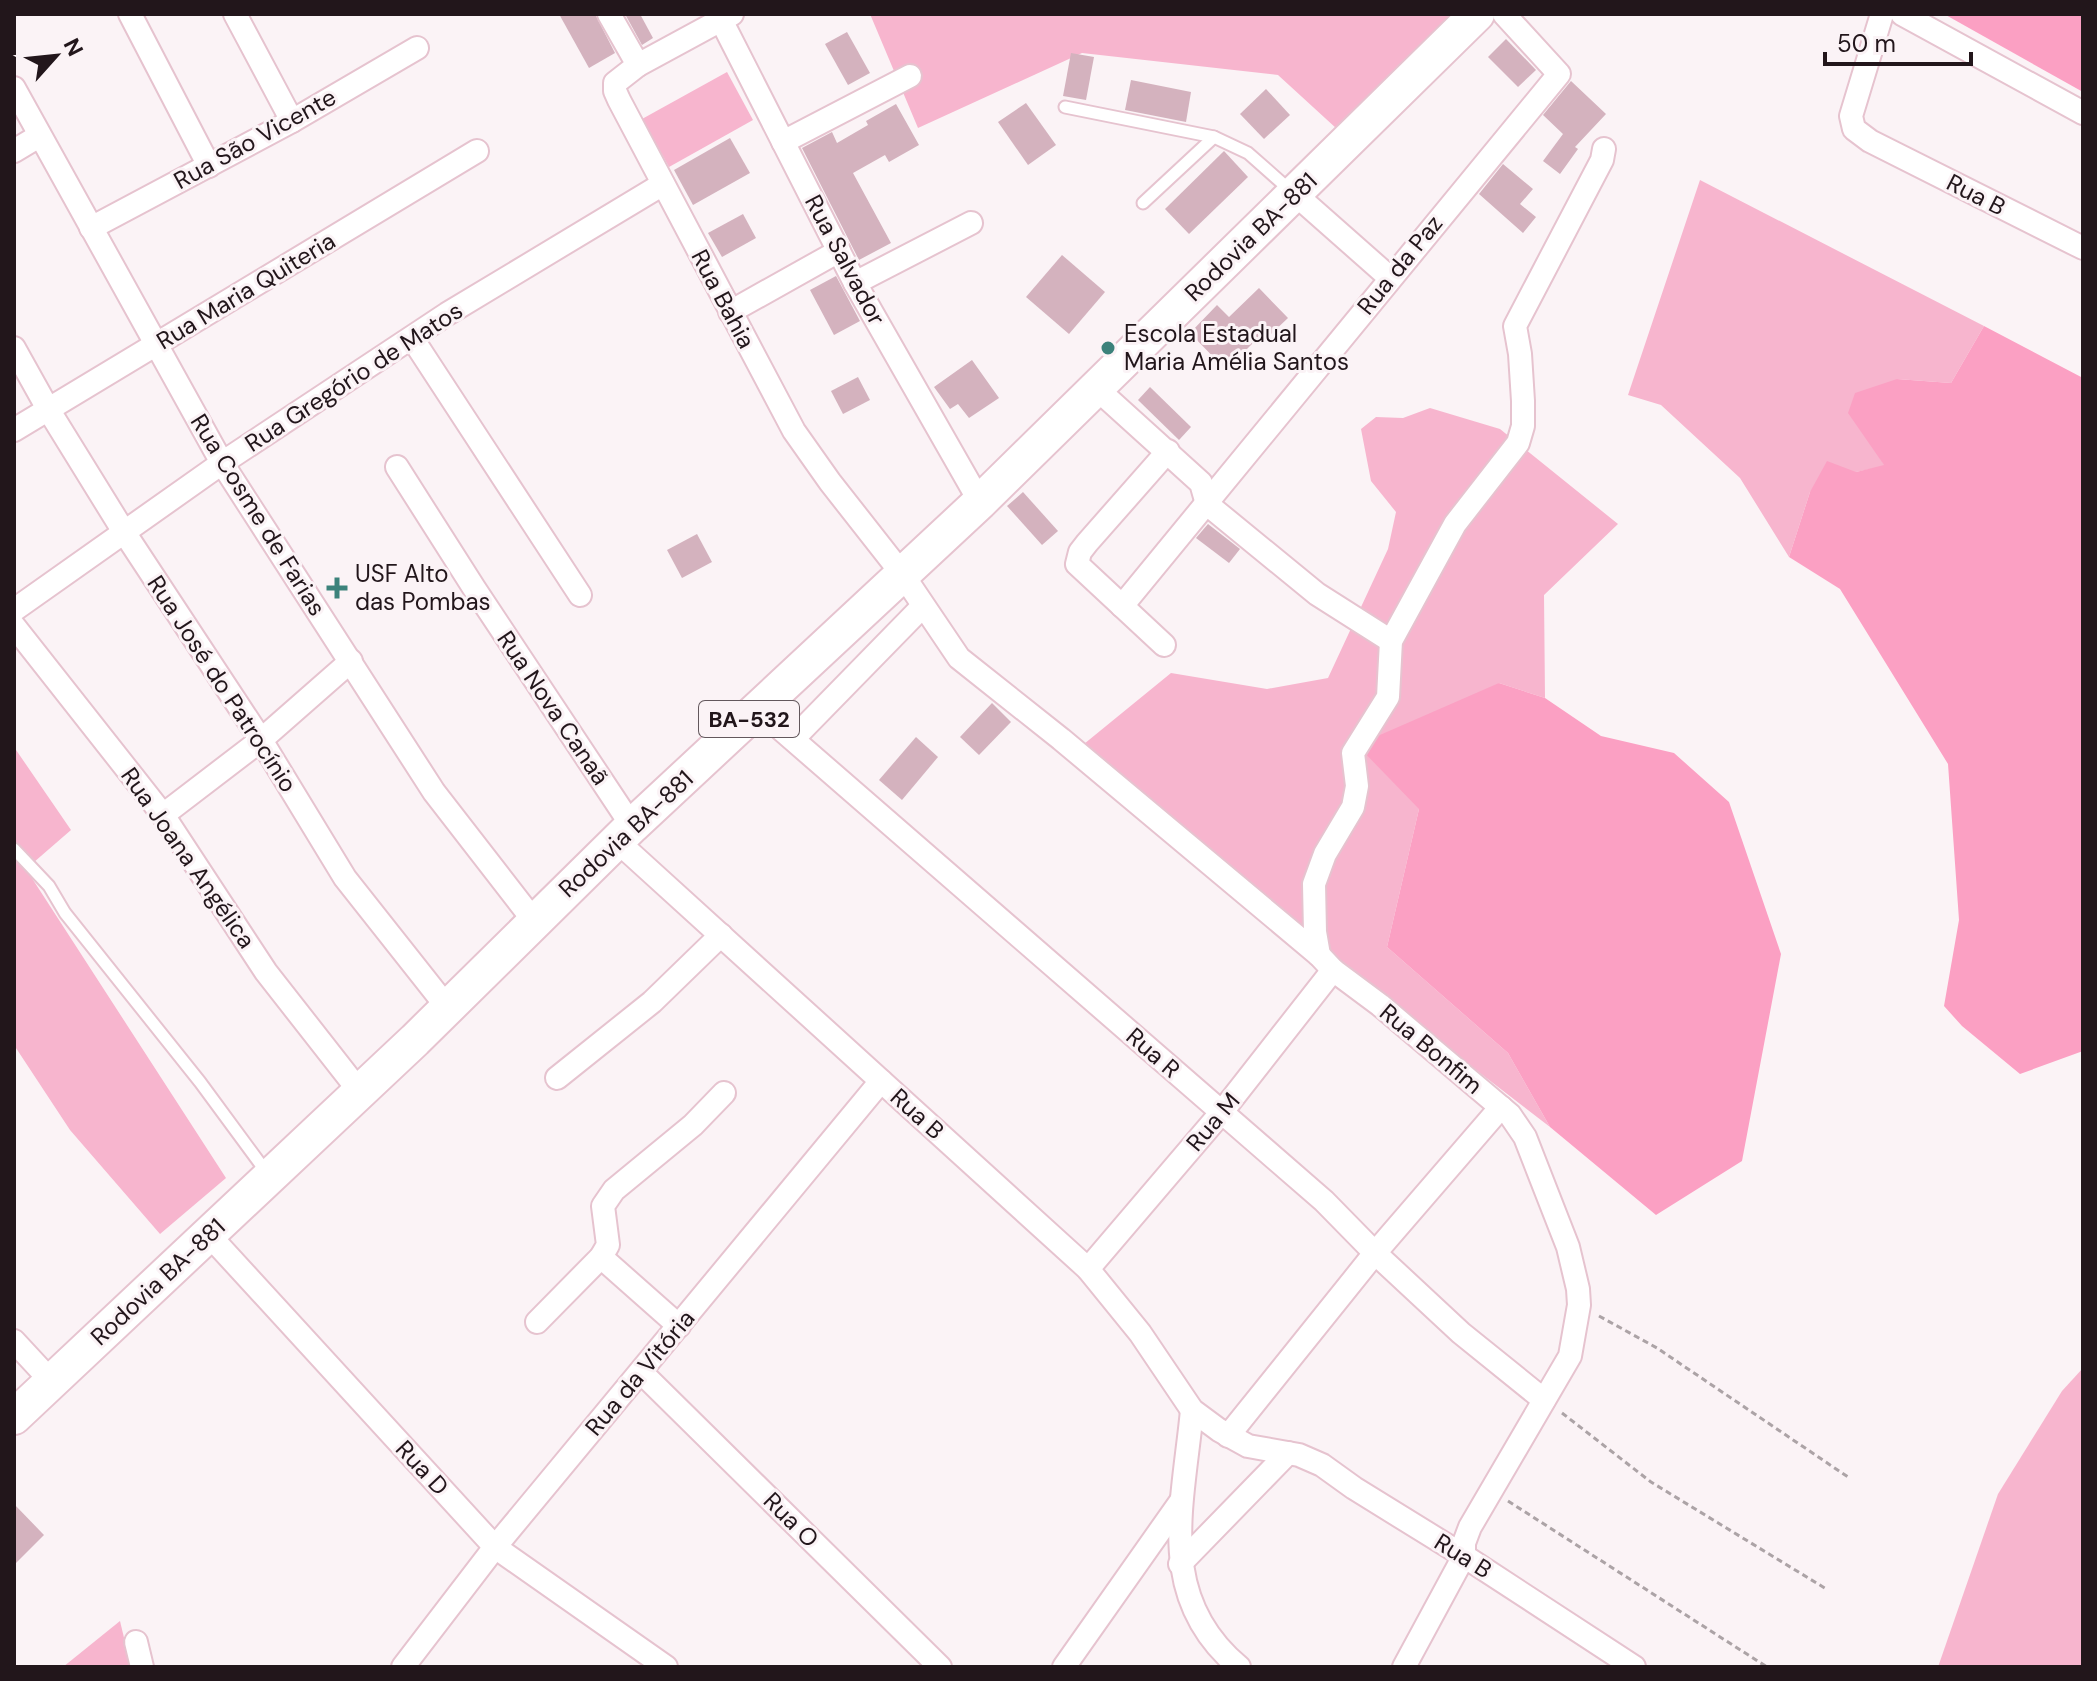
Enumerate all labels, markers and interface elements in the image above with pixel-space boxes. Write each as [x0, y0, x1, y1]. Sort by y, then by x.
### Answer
north arrow [16, 16, 96, 96]
scale bar [1825, 16, 1971, 66]
text: 50 m [1837, 28, 1896, 59]
text: N [57, 33, 90, 61]
street label: Rua São Vicente [168, 81, 341, 196]
street label: Rodovia BA-881 [1178, 165, 1324, 308]
street label: Rua B [1942, 167, 2011, 222]
street label: Rua Salvador [798, 189, 893, 330]
street label: Rua da Paz [1350, 209, 1449, 321]
street label: Rua Maria Quiteria [151, 225, 341, 356]
street label: Rua Bahia [684, 244, 762, 354]
street label: Rua Gregório de Matos [239, 295, 468, 459]
place label: Escola Estadual Maria Amélia Santos [1124, 318, 1349, 377]
marker: Escola Estadual Maria Amélia Santos [1099, 339, 1117, 357]
street label: Rua Cosme de Farias [184, 408, 333, 621]
place label: USF Alto das Pombas [355, 558, 491, 617]
street label: Rua José do Patrocínio [141, 569, 304, 798]
marker: USF Alto das Pombas [326, 577, 348, 599]
street label: Rua Nova Canaã [490, 625, 616, 791]
road number: BA-532 [699, 701, 799, 737]
street label: Rua Joana Angélica [114, 761, 263, 954]
street label: Rodovia BA-881 [552, 763, 699, 904]
street label: Rua Bonfim [1374, 997, 1489, 1101]
street label: Rua R [1120, 1021, 1187, 1085]
street label: Rua B [884, 1081, 951, 1146]
street label: Rua M [1179, 1086, 1246, 1158]
street label: Rodovia BA-881 [84, 1211, 231, 1352]
street label: Rua da Vitória [578, 1303, 701, 1442]
street label: Rua D [389, 1434, 456, 1502]
street label: Rua O [757, 1485, 826, 1554]
street label: Rua B [1429, 1526, 1498, 1585]

